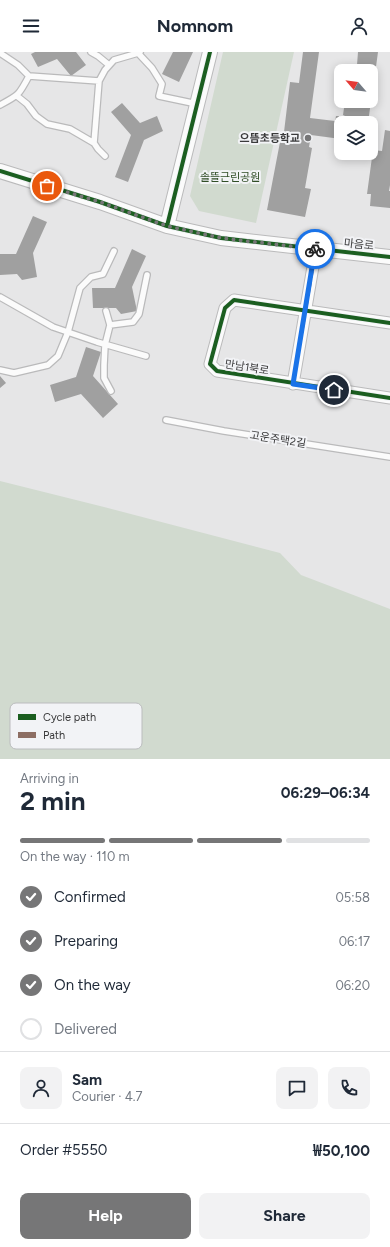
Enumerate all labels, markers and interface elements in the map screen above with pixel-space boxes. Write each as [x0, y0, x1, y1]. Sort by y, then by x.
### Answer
icon: menu [20, 15, 42, 37]
text: Nomnom [157, 15, 233, 37]
icon: person [348, 15, 370, 37]
north arrow [334, 64, 378, 108]
map controls [334, 64, 378, 160]
button: layers [334, 116, 378, 160]
place label: 으뜸초등학교 [239, 132, 300, 145]
marker: 으뜸초등학교 [303, 133, 313, 143]
pin [30, 169, 64, 203]
park label: 솔뜰근린공원 [200, 171, 260, 184]
icon: bag [36, 175, 58, 197]
courier [295, 229, 335, 269]
street label: 마음로 [343, 236, 375, 253]
icon: bike [304, 238, 326, 260]
street label: 만남1북로 [224, 358, 270, 377]
pin [317, 373, 351, 407]
icon: home [323, 379, 345, 401]
street label: 고운주택2길 [249, 429, 307, 450]
legend [10, 703, 142, 749]
text: Cycle path [43, 711, 96, 724]
text: Path [43, 729, 65, 742]
text: Arriving in [20, 771, 79, 786]
text: 06:29–06:34 [281, 784, 370, 802]
text: 2 min [20, 785, 86, 817]
text: On the way · 110 m [20, 849, 130, 864]
icon: check [20, 886, 42, 908]
text: Confirmed [54, 888, 126, 906]
text: 05:58 [335, 890, 370, 905]
icon: check [20, 930, 42, 952]
text: Preparing [54, 932, 118, 950]
text: 06:17 [339, 934, 370, 949]
icon: check [20, 974, 42, 996]
text: On the way [54, 976, 131, 994]
text: 06:20 [335, 978, 370, 993]
text: Delivered [54, 1020, 117, 1038]
button: person [20, 1067, 62, 1109]
button: chat [276, 1067, 318, 1109]
button: phone [328, 1067, 370, 1109]
text: Sam [72, 1071, 102, 1089]
text: Courier · 4.7 [72, 1089, 143, 1104]
text: Order #5550 [20, 1141, 107, 1159]
text: ₩50,100 [313, 1142, 370, 1160]
button: Help [20, 1193, 191, 1239]
button: Share [199, 1193, 370, 1239]

